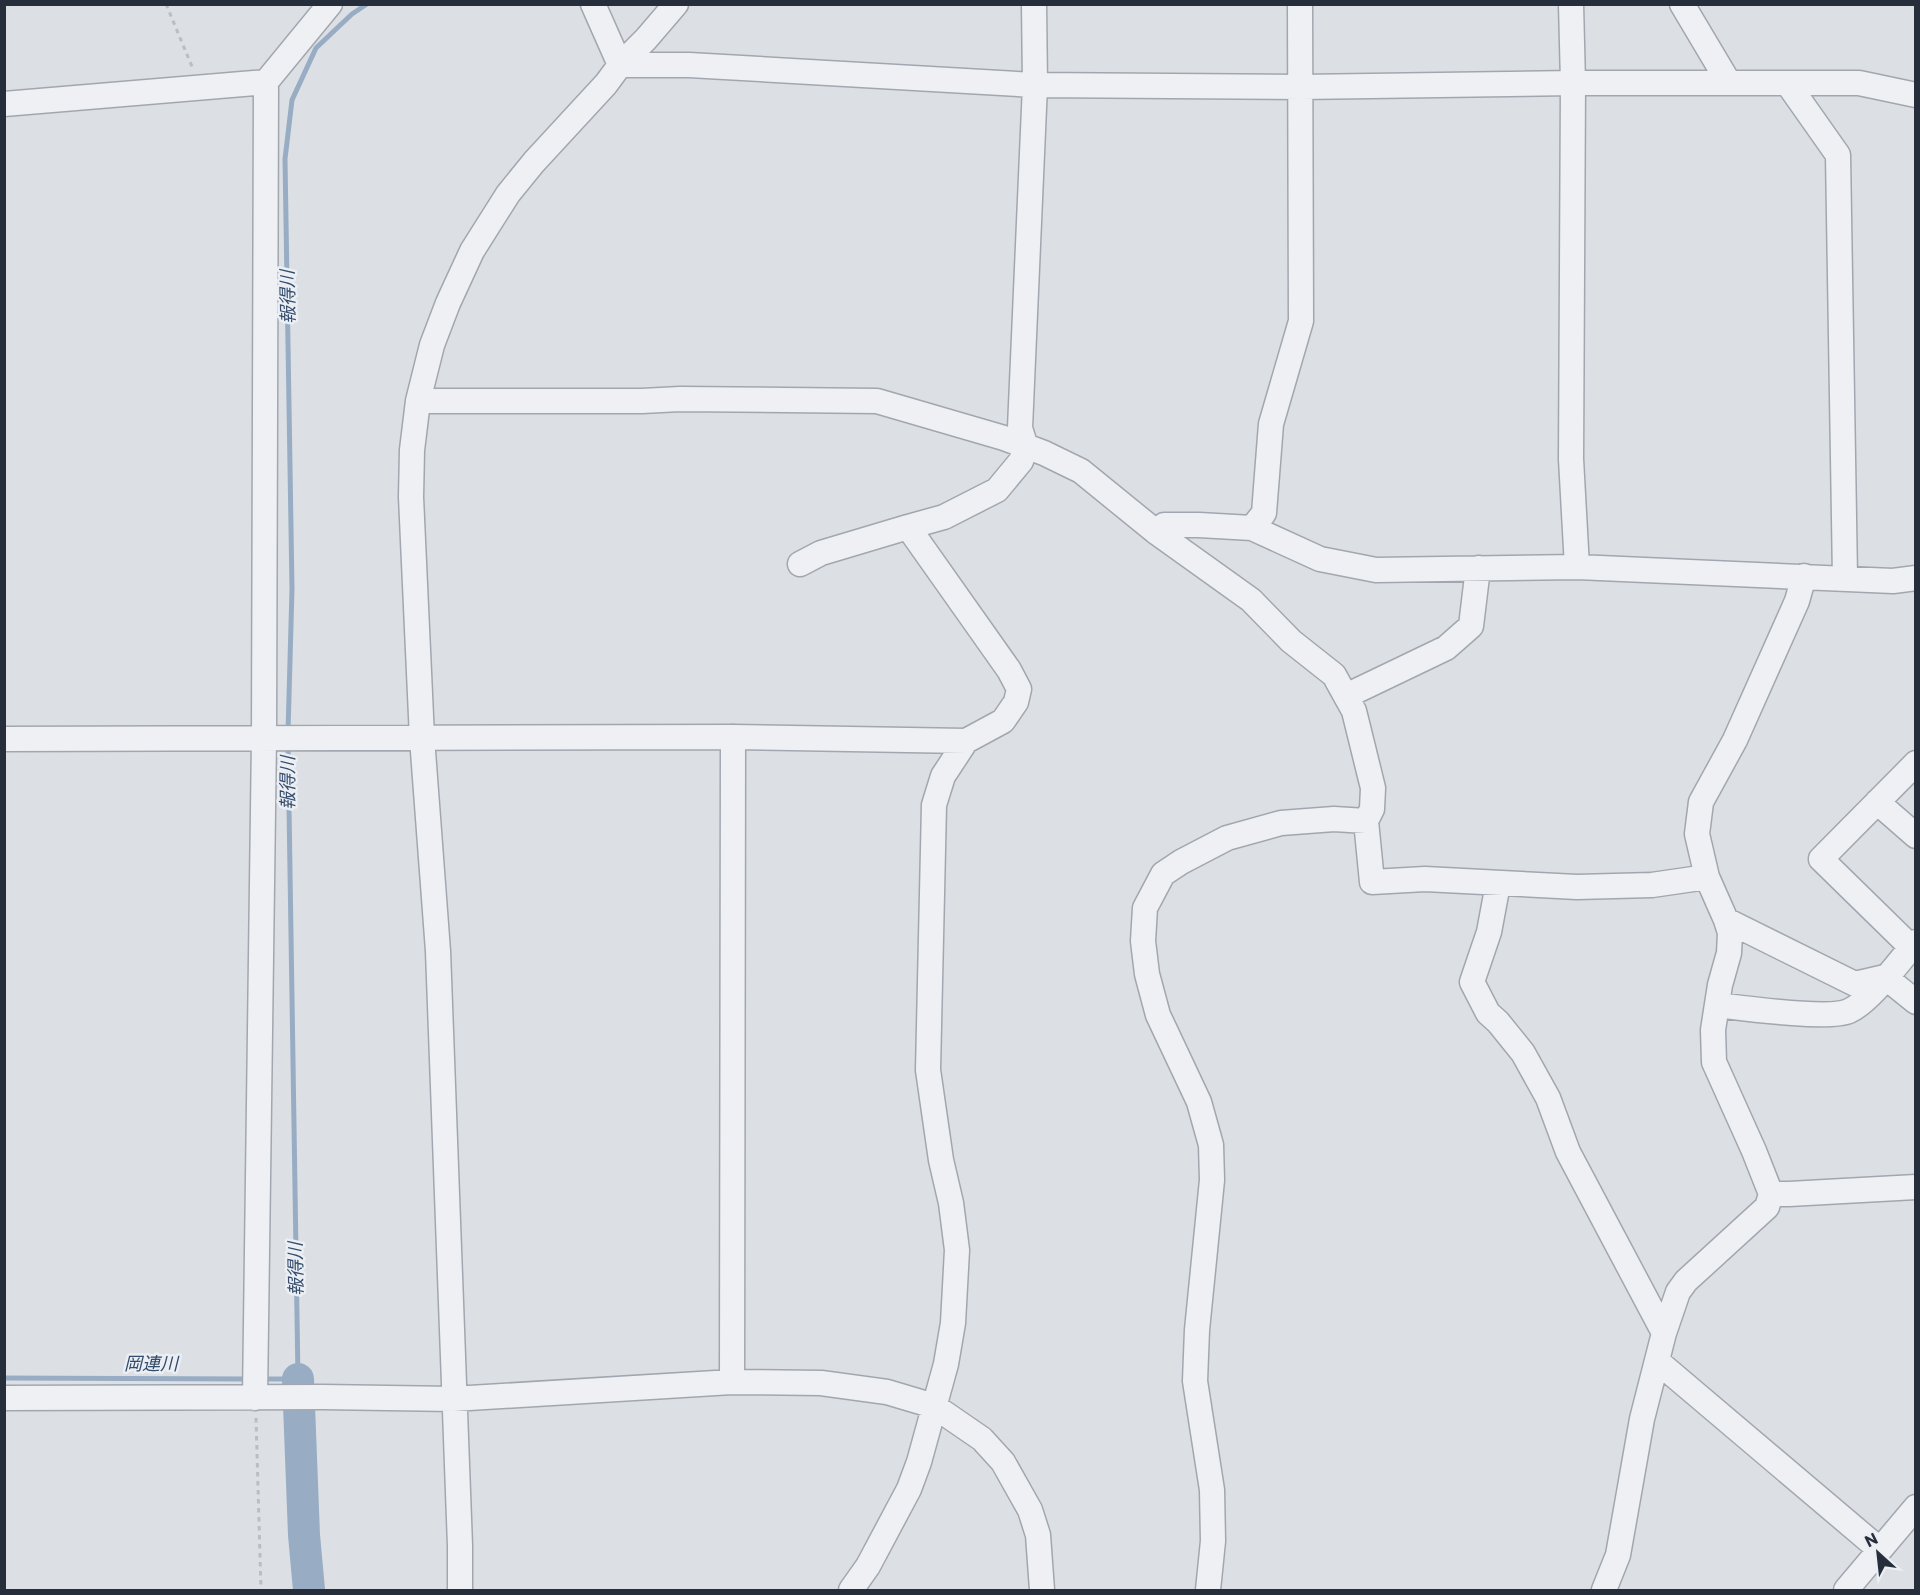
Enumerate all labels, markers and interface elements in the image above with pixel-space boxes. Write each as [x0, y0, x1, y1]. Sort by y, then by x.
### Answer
water label: 報得川 [275, 268, 298, 324]
water label: 報得川 [276, 754, 298, 810]
water label: 報得川 [283, 1240, 306, 1296]
water label: 岡連川 [124, 1352, 180, 1374]
north arrow [1848, 1523, 1908, 1583]
text: N [1861, 1528, 1881, 1550]

